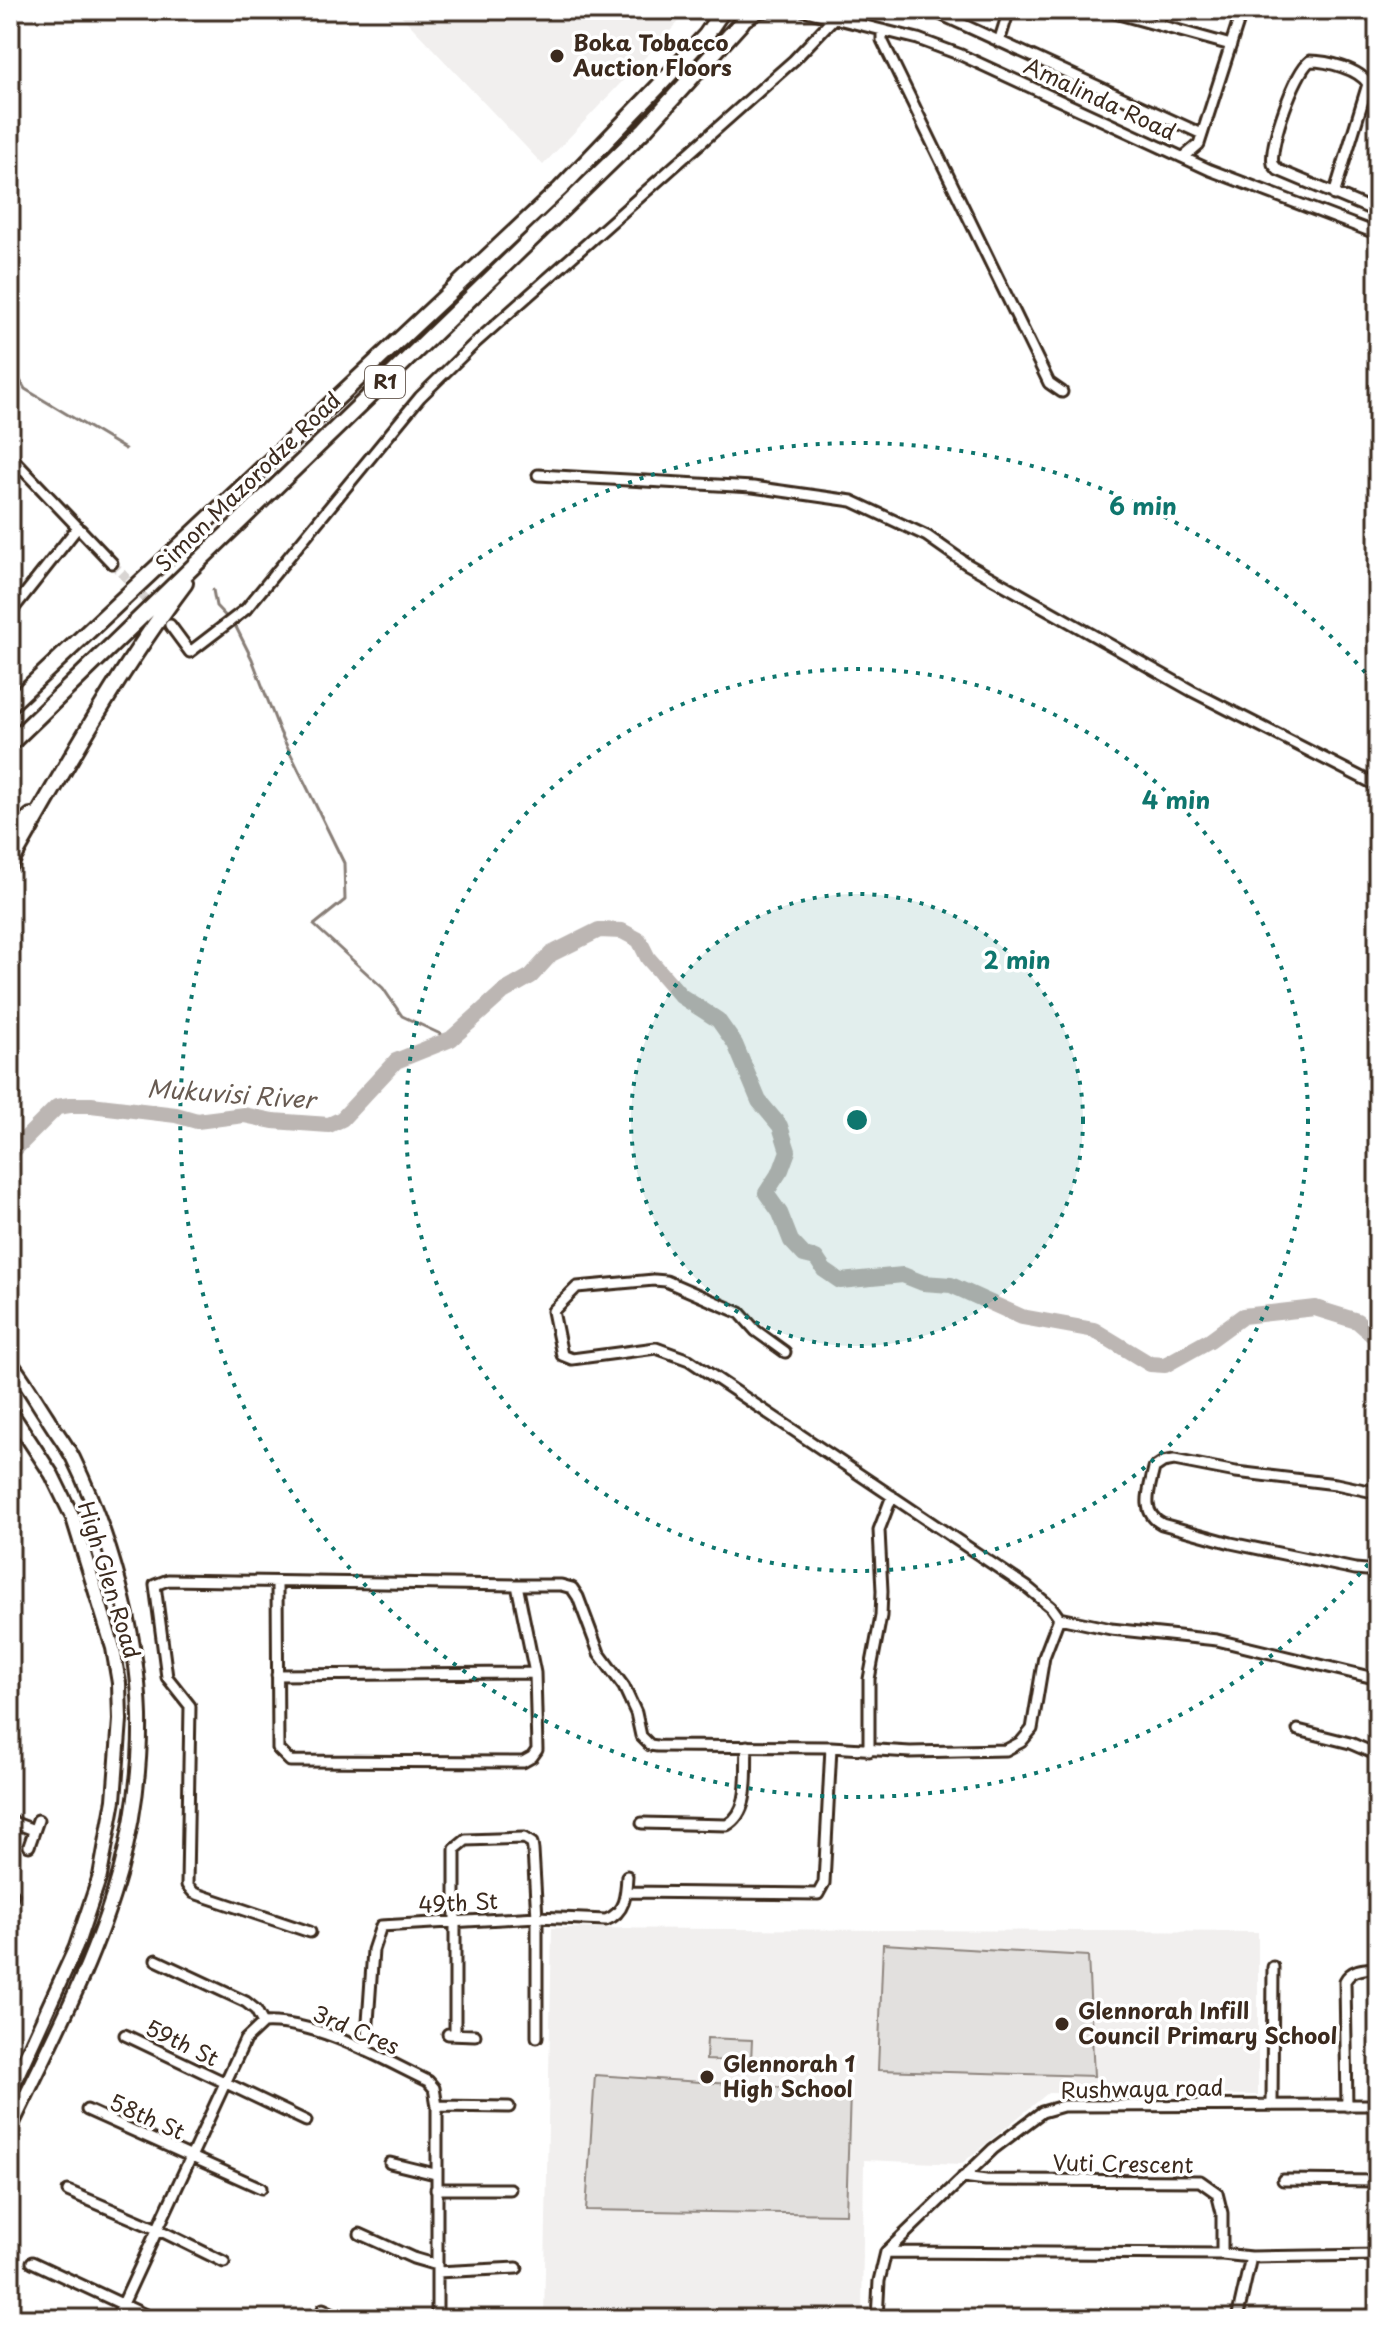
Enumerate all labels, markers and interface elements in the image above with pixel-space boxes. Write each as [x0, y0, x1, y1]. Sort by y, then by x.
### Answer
place label: Boka Tobacco Auction Floors [572, 25, 732, 83]
marker: Boka Tobacco Auction Floors [548, 47, 566, 65]
street label: Amalinda Road [1019, 48, 1182, 147]
road number: R1 [365, 366, 405, 398]
street label: Simon Mazorodze Road [147, 383, 347, 579]
text: 6 min [1109, 487, 1177, 523]
text: 4 min [1142, 781, 1210, 817]
text: 2 min [983, 941, 1051, 977]
water label: Mukuvisi River [146, 1069, 319, 1117]
centre of rings [843, 1106, 871, 1134]
street label: High Glen Road [71, 1497, 150, 1662]
street label: 49th St [417, 1883, 499, 1920]
place label: Glennorah Infill Council Primary School [1078, 1993, 1337, 2051]
street label: 3rd Cres [308, 1996, 405, 2062]
street label: 59th St [141, 2010, 225, 2074]
marker: Glennorah Infill Council Primary School [1053, 2015, 1071, 2033]
place label: Glennorah 1 High School [723, 2046, 855, 2104]
marker: Glennorah 1 High School [698, 2068, 716, 2086]
street label: Rushwaya road [1060, 2070, 1224, 2105]
street label: 58th St [105, 2084, 191, 2147]
street label: Vuti Crescent [1052, 2145, 1194, 2180]

